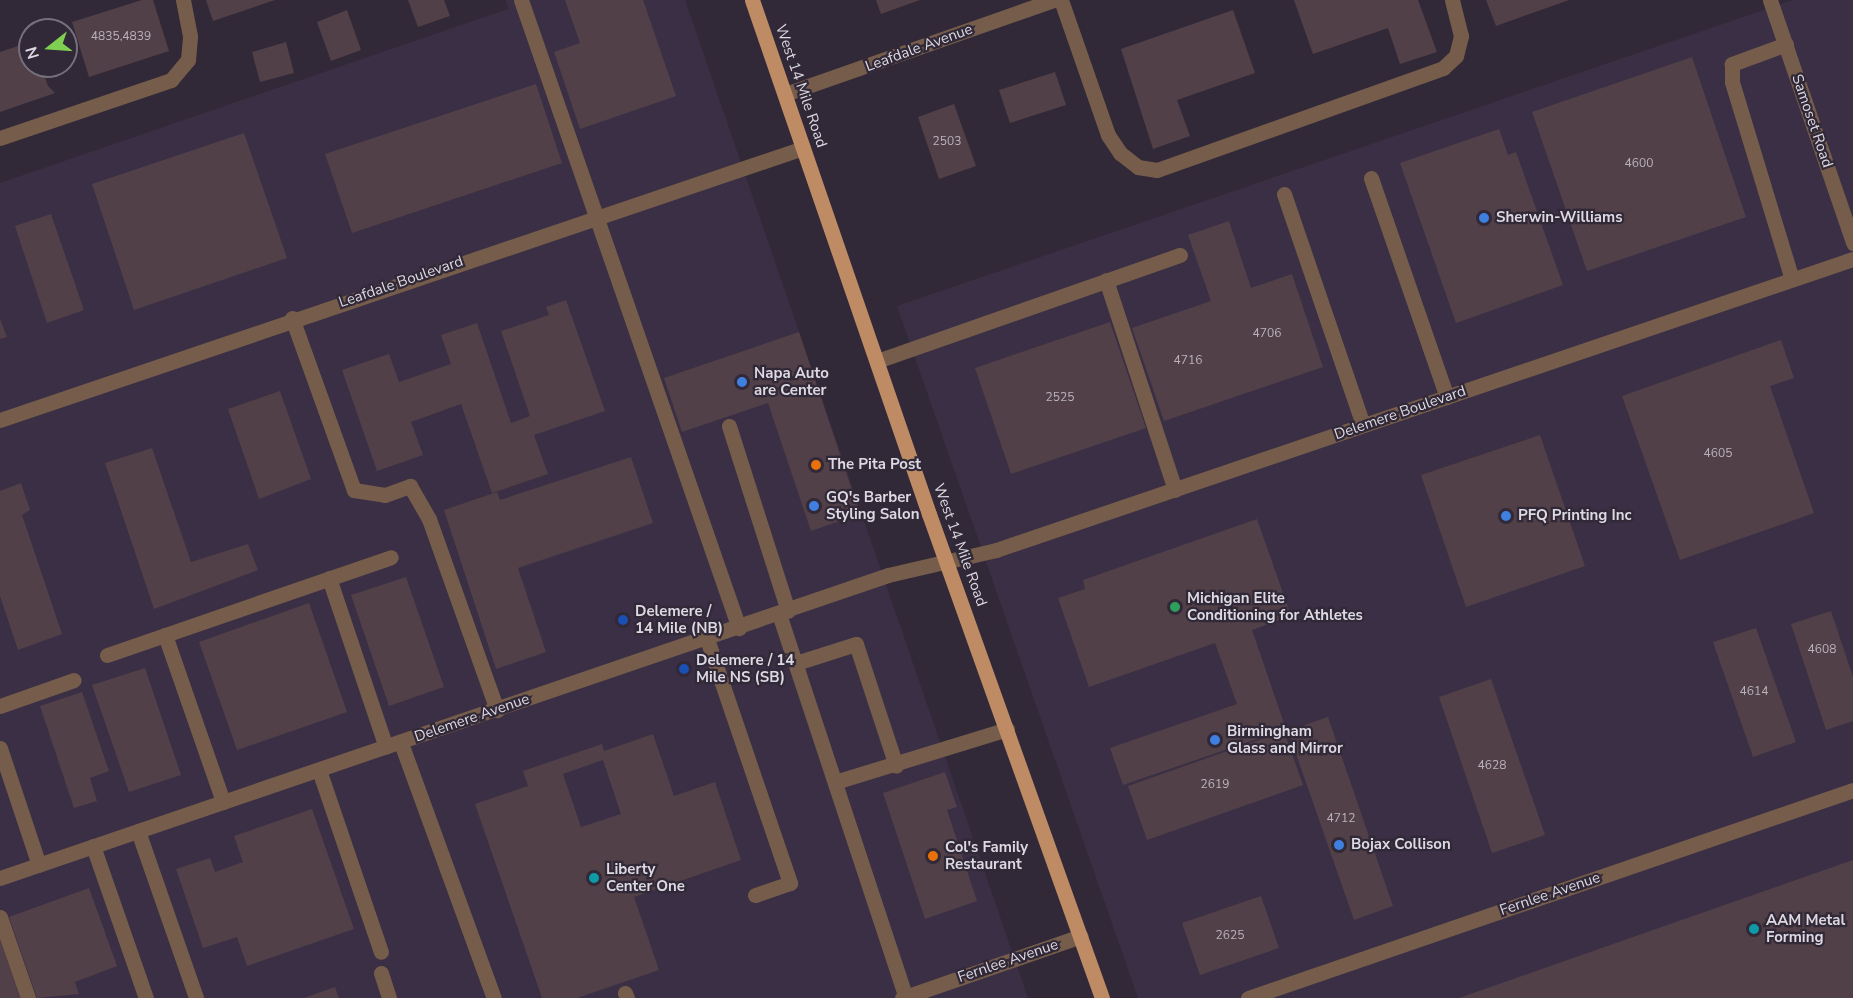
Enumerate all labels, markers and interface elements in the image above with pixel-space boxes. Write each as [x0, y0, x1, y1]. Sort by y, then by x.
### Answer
north arrow [18, 18, 78, 78]
street label: Leafdale Avenue [863, 20, 975, 76]
street label: West 14 Mile Road [771, 22, 831, 150]
house number: 4835,4839 [91, 30, 151, 44]
text: N [20, 44, 45, 62]
street label: Samoset Road [1788, 72, 1836, 170]
house number: 2503 [933, 135, 961, 149]
house number: 4600 [1625, 157, 1653, 171]
place label: Sherwin-Williams [1496, 209, 1622, 227]
marker: Sherwin-Williams [1477, 211, 1491, 225]
street label: Leafdale Boulevard [336, 252, 466, 312]
house number: 4706 [1253, 327, 1281, 341]
house number: 4716 [1174, 354, 1202, 368]
place label: Napa Auto are Center [754, 364, 829, 399]
marker: Napa Auto are Center [735, 375, 749, 389]
street label: Delemere Boulevard [1332, 382, 1468, 444]
house number: 2525 [1046, 391, 1074, 405]
house number: 4605 [1704, 447, 1732, 461]
place label: The Pita Post [828, 456, 921, 474]
marker: The Pita Post [809, 458, 823, 472]
street label: West 14 Mile Road [929, 481, 991, 609]
place label: GQ's Barber Styling Salon [826, 488, 919, 523]
marker: GQ's Barber Styling Salon [807, 499, 821, 513]
place label: PFQ Printing Inc [1518, 507, 1631, 525]
marker: PFQ Printing Inc [1499, 509, 1513, 523]
place label: Michigan Elite Conditioning for Athletes [1187, 589, 1363, 624]
marker: Michigan Elite Conditioning for Athletes [1168, 600, 1182, 614]
place label: Delemere / 14 Mile (NB) [635, 602, 723, 637]
marker: Delemere / 14 Mile (NB) [616, 613, 630, 627]
house number: 4608 [1808, 643, 1836, 657]
place label: Delemere / 14 Mile NS (SB) [696, 651, 794, 686]
marker: Delemere / 14 Mile NS (SB) [677, 662, 691, 676]
house number: 4614 [1740, 685, 1768, 699]
street label: Delemere Avenue [412, 690, 532, 746]
place label: Birmingham Glass and Mirror [1227, 722, 1343, 757]
marker: Birmingham Glass and Mirror [1208, 733, 1222, 747]
house number: 4628 [1478, 759, 1506, 773]
house number: 2619 [1201, 778, 1229, 792]
house number: 4712 [1327, 812, 1355, 826]
place label: Bojax Collison [1351, 836, 1451, 854]
place label: Col's Family Restaurant [945, 838, 1028, 873]
marker: Bojax Collison [1332, 838, 1346, 852]
marker: Col's Family Restaurant [926, 849, 940, 863]
place label: Liberty Center One [606, 860, 685, 895]
street label: Fernlee Avenue [1497, 868, 1603, 920]
marker: Liberty Center One [587, 871, 601, 885]
place label: AAM Metal Forming [1766, 911, 1845, 946]
marker: AAM Metal Forming [1747, 922, 1761, 936]
house number: 2625 [1216, 929, 1244, 943]
street label: Fernlee Avenue [955, 935, 1061, 987]

